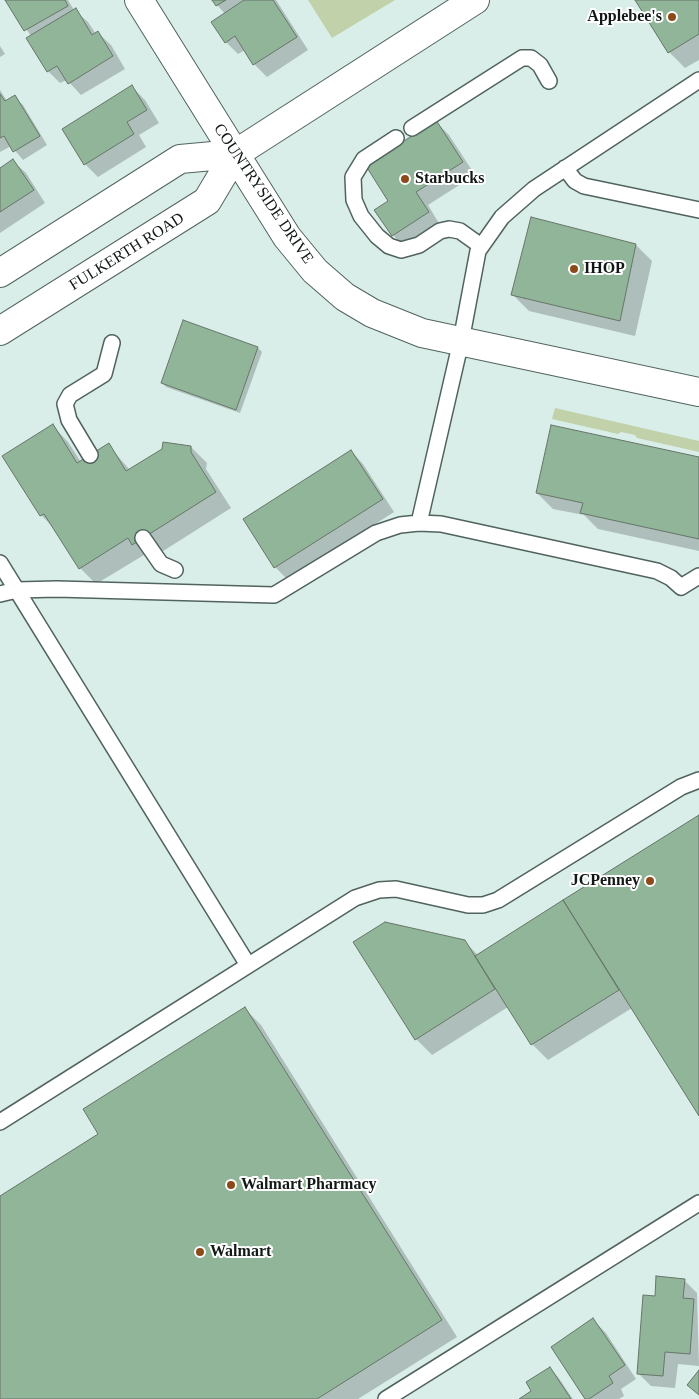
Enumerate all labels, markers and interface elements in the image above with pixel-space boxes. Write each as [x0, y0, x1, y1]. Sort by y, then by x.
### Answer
place label: Applebee's [587, 7, 662, 27]
marker: Applebee's [666, 11, 678, 23]
street label: COUNTRYSIDE DRIVE [209, 120, 317, 268]
place label: Starbucks [415, 169, 484, 189]
marker: Starbucks [399, 173, 411, 185]
street label: FULKERTH ROAD [66, 209, 188, 295]
place label: IHOP [584, 259, 625, 279]
marker: IHOP [568, 263, 580, 275]
place label: JCPenney [571, 871, 640, 891]
marker: JCPenney [644, 875, 656, 887]
place label: Walmart Pharmacy [241, 1175, 377, 1195]
marker: Walmart Pharmacy [225, 1179, 237, 1191]
place label: Walmart [210, 1242, 271, 1262]
marker: Walmart [194, 1246, 206, 1258]

